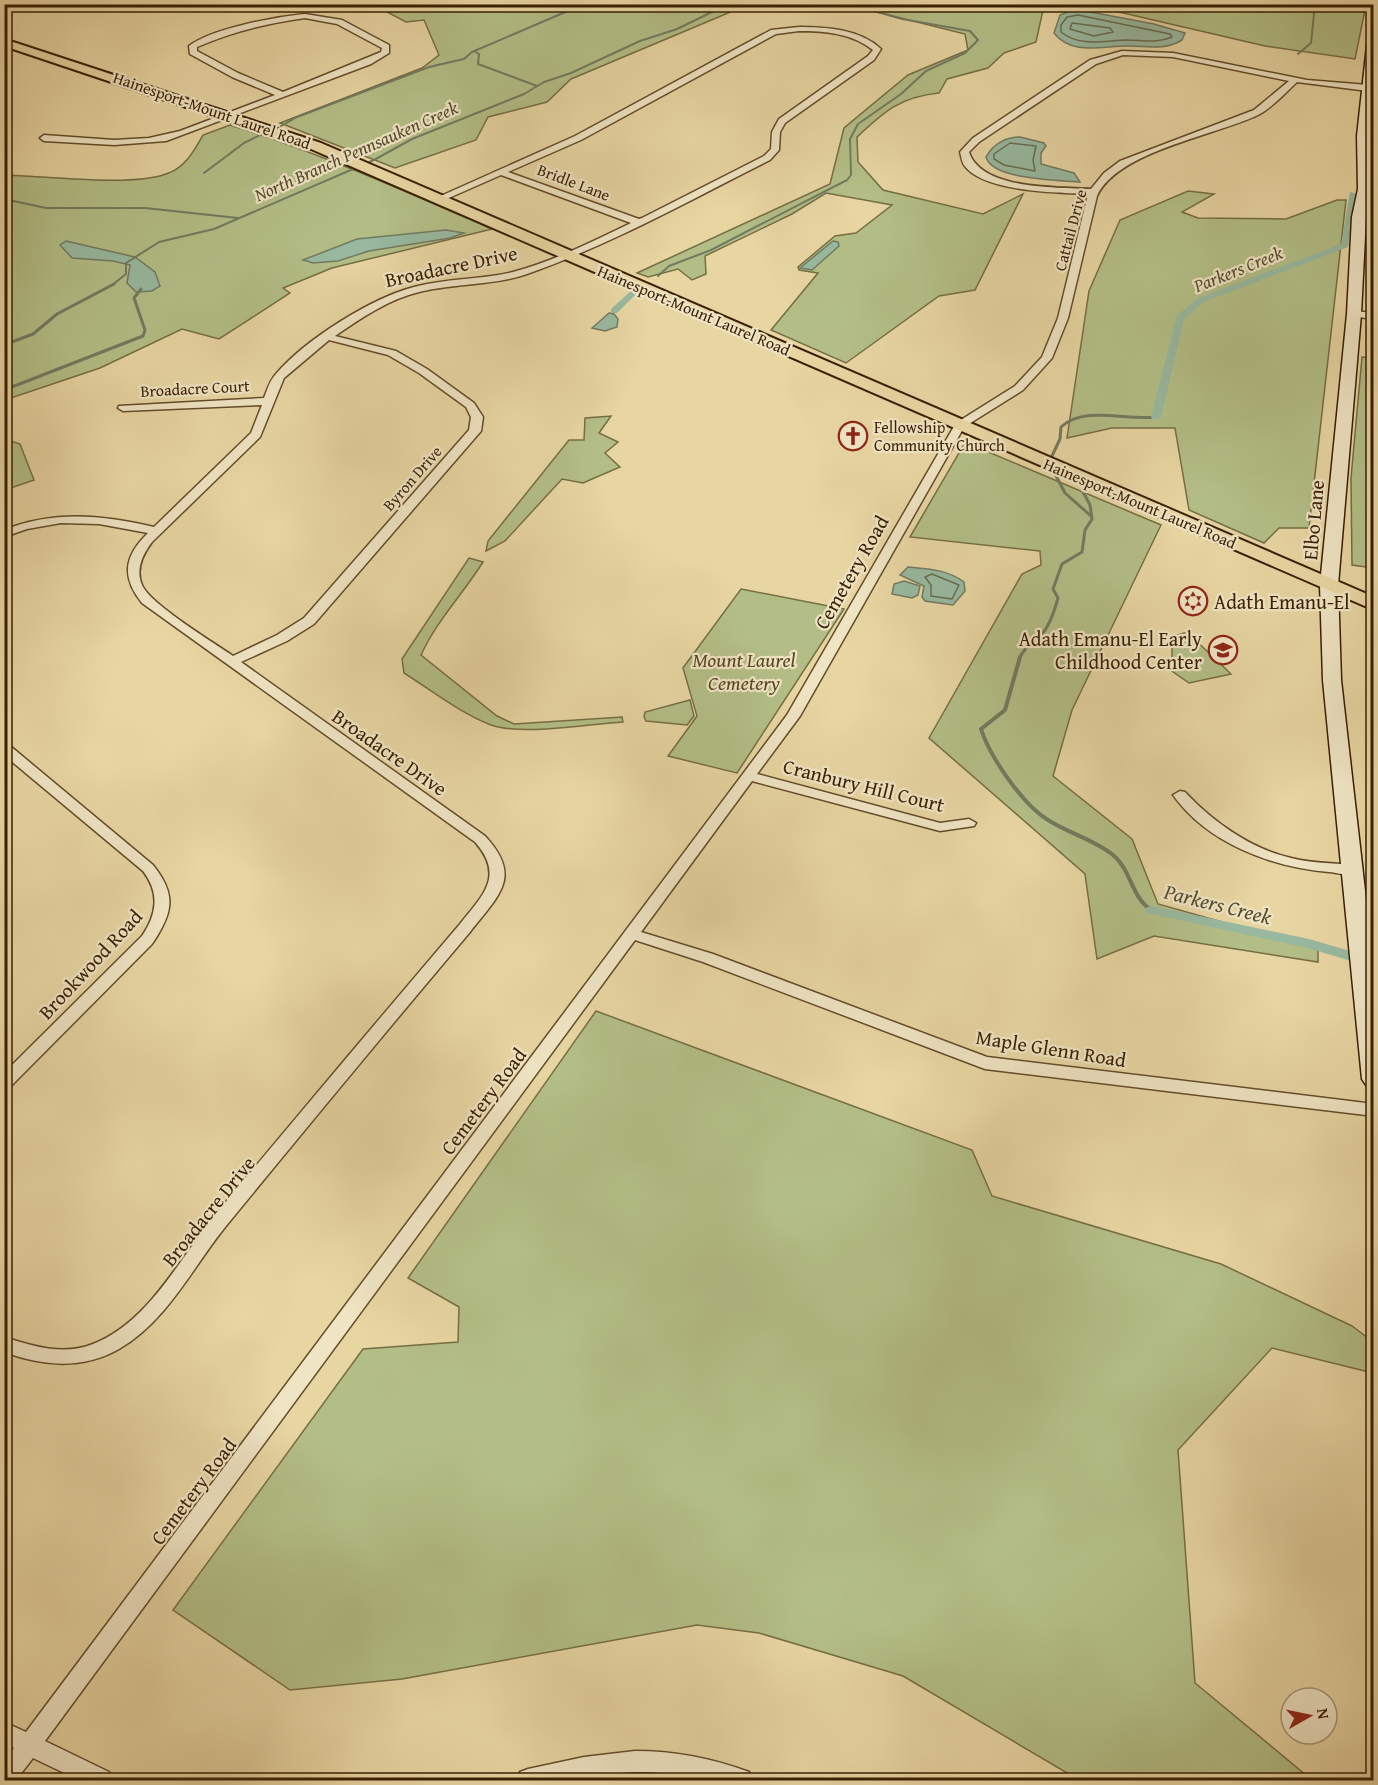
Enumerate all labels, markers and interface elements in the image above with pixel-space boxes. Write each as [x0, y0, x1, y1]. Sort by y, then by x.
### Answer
street label: Hainesport-Mount Laurel Road [110, 65, 314, 155]
water label: North Branch Pennsauken Creek [249, 94, 463, 209]
street label: Bridle Lane [534, 157, 614, 207]
street label: Cattail Drive [1048, 187, 1092, 273]
street label: Broadacre Drive [382, 238, 520, 294]
water label: Parkers Creek [1189, 239, 1287, 299]
street label: Hainesport-Mount Laurel Road [594, 258, 795, 362]
street label: Broadacre Court [140, 373, 251, 403]
place label: Fellowship Community Church [874, 415, 1005, 457]
church icon: Fellowship Community Church [837, 420, 869, 452]
street label: Byron Drive [377, 440, 447, 516]
street label: Hainesport-Mount Laurel Road [1040, 451, 1241, 555]
street label: Elbo Lane [1295, 479, 1331, 561]
street label: Cemetery Road [807, 510, 895, 634]
synagogue icon: Adath Emanu-El [1177, 585, 1209, 617]
place label: Adath Emanu-El [1214, 587, 1350, 616]
place label: Adath Emanu-El Early Childhood Center [1019, 624, 1202, 676]
school or university icon: Adath Emanu-El Early Childhood Center [1207, 634, 1239, 666]
park label: Mount Laurel Cemetery [693, 645, 796, 697]
street label: Broadacre Drive [327, 702, 453, 802]
street label: Cranbury Hill Court [780, 751, 948, 819]
water label: Parkers Creek [1160, 875, 1275, 932]
street label: Brookwood Road [31, 902, 149, 1025]
street label: Maple Glenn Road [974, 1022, 1128, 1074]
street label: Cemetery Road [433, 1041, 533, 1160]
street label: Broadacre Drive [154, 1150, 262, 1272]
street label: Cemetery Road [143, 1431, 243, 1550]
north arrow [1279, 1686, 1339, 1746]
text: N [1311, 1706, 1337, 1721]

